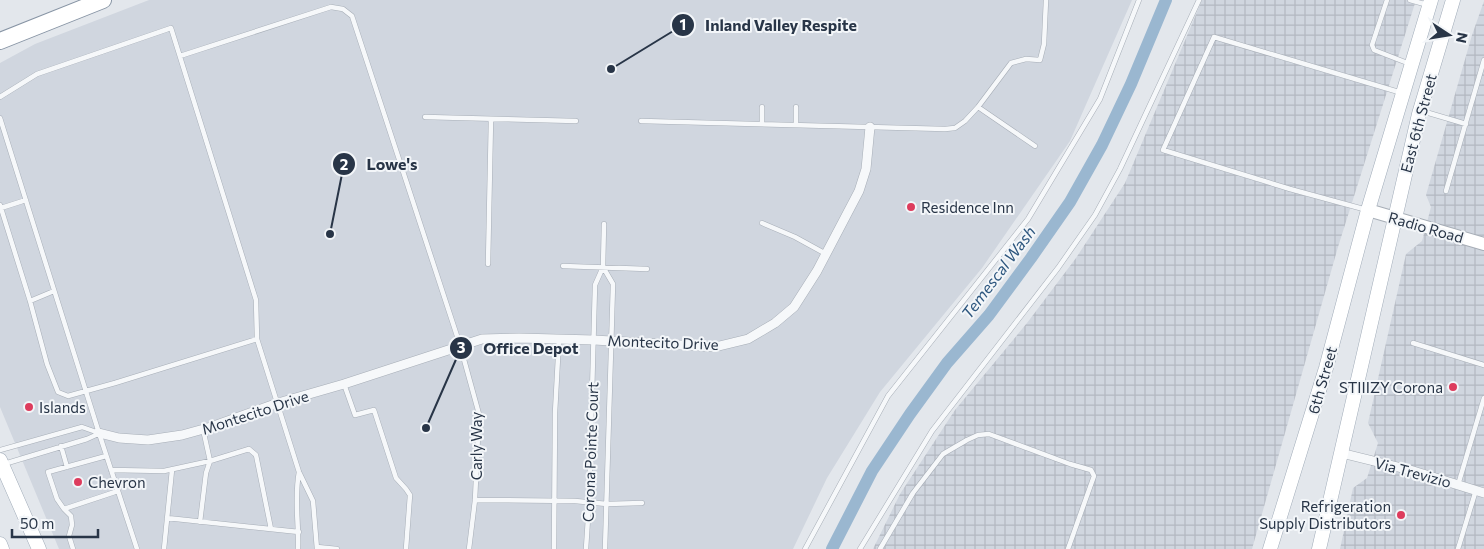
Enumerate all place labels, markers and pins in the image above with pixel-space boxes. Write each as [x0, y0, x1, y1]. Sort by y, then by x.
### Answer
callout: Inland Valley Respite [670, 10, 867, 41]
callout: Lowe's [332, 149, 428, 180]
place label: Residence Inn [921, 198, 1014, 216]
marker: Residence Inn [905, 201, 917, 213]
callout: Office Depot [449, 332, 589, 363]
place label: STIIIZY Corona [1339, 378, 1443, 396]
marker: STIIIZY Corona [1447, 381, 1459, 393]
place label: Islands [39, 398, 86, 416]
marker: Islands [23, 401, 35, 413]
place label: Chevron [88, 473, 146, 491]
marker: Chevron [72, 476, 84, 488]
place label: Refrigeration Supply Distributors [1259, 497, 1391, 532]
marker: Refrigeration Supply Distributors [1395, 509, 1407, 521]

